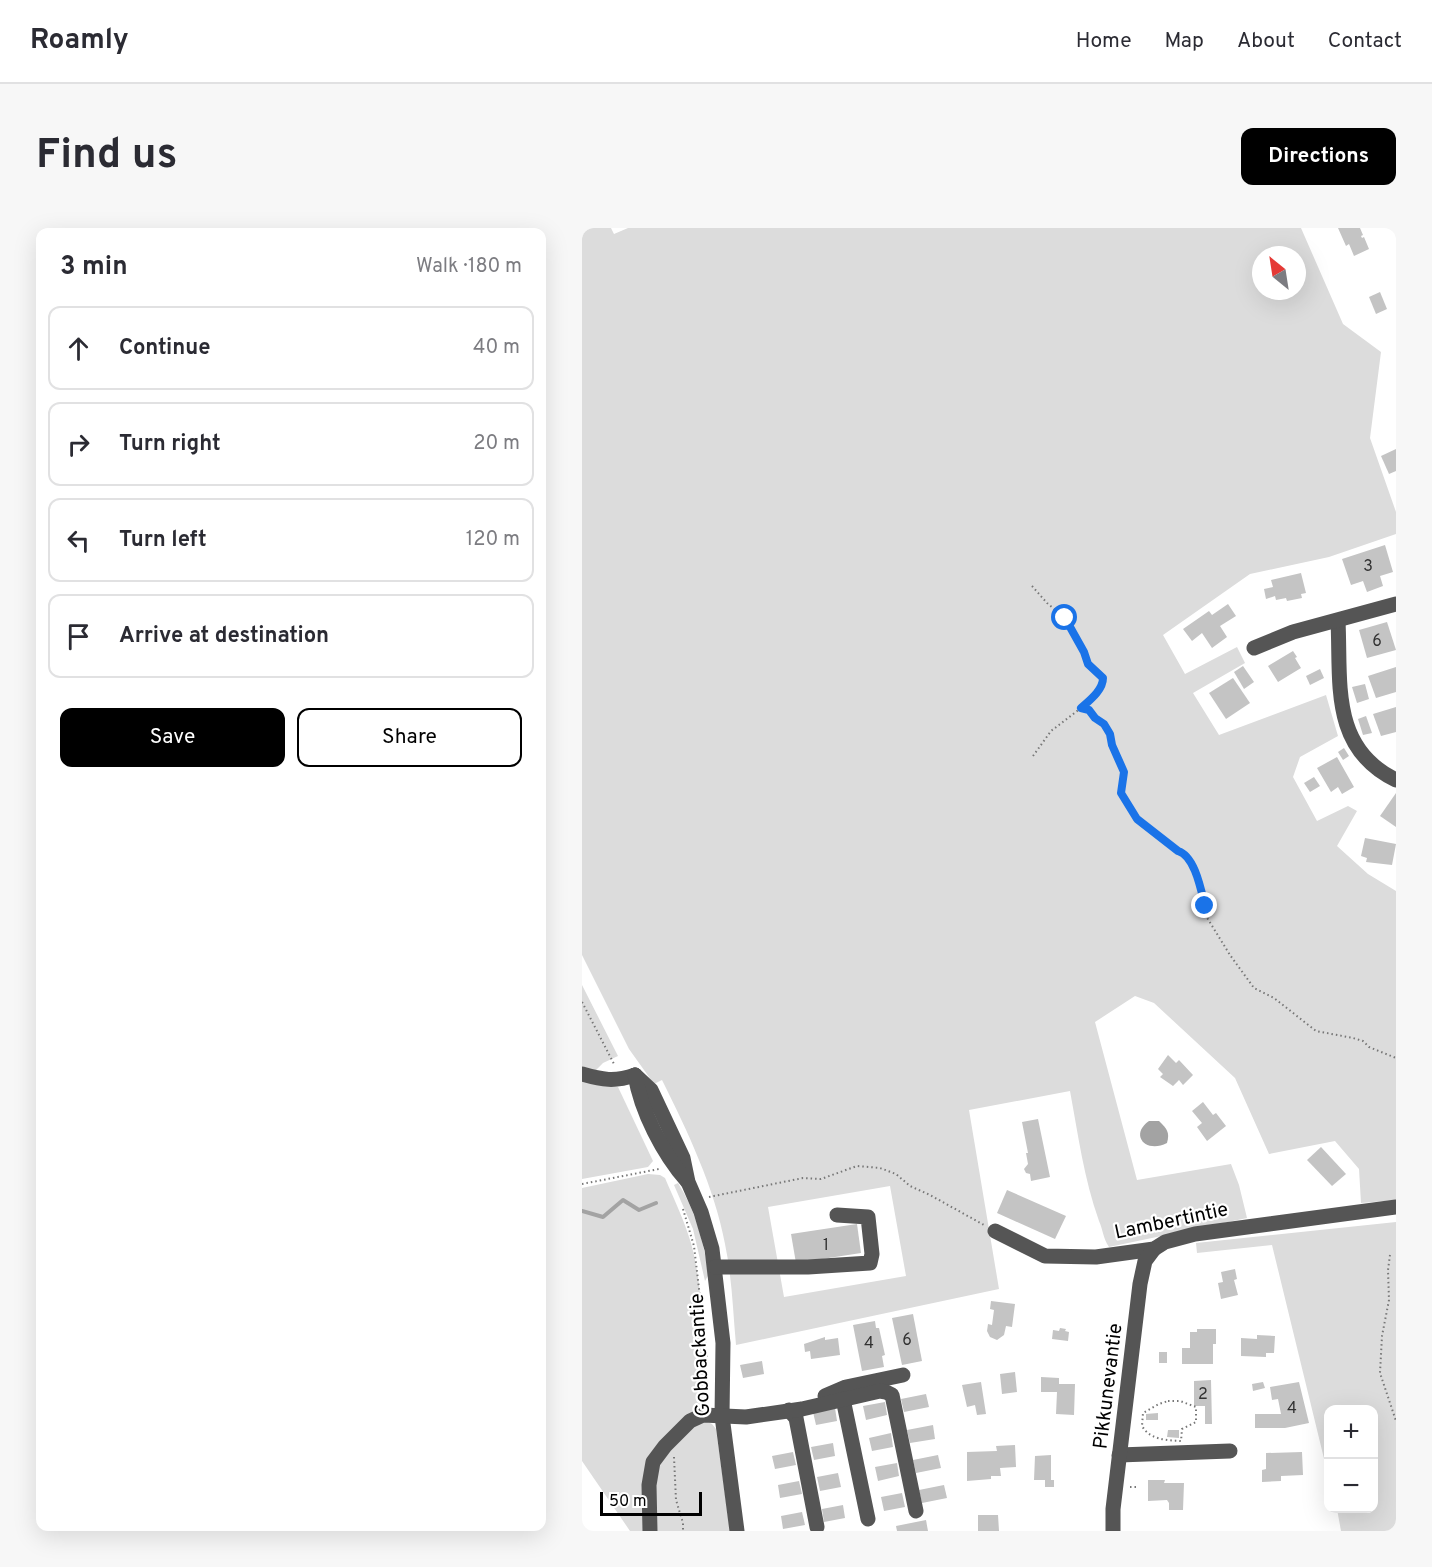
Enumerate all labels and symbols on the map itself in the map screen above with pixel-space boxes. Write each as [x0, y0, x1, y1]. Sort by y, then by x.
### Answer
north arrow [1252, 246, 1306, 300]
house number: 3 [1363, 557, 1373, 577]
route start [1051, 604, 1077, 630]
house number: 6 [1372, 632, 1382, 652]
route end [1191, 892, 1217, 918]
street label: Lambertintie [1112, 1197, 1231, 1247]
house number: 1 [823, 1236, 829, 1256]
street label: Gobbackantie [685, 1293, 717, 1417]
street label: Pikkunevantie [1088, 1322, 1130, 1451]
house number: 6 [902, 1331, 912, 1351]
house number: 4 [864, 1334, 874, 1354]
house number: 2 [1198, 1385, 1208, 1405]
house number: 4 [1287, 1399, 1297, 1419]
scale bar [600, 1489, 702, 1516]

